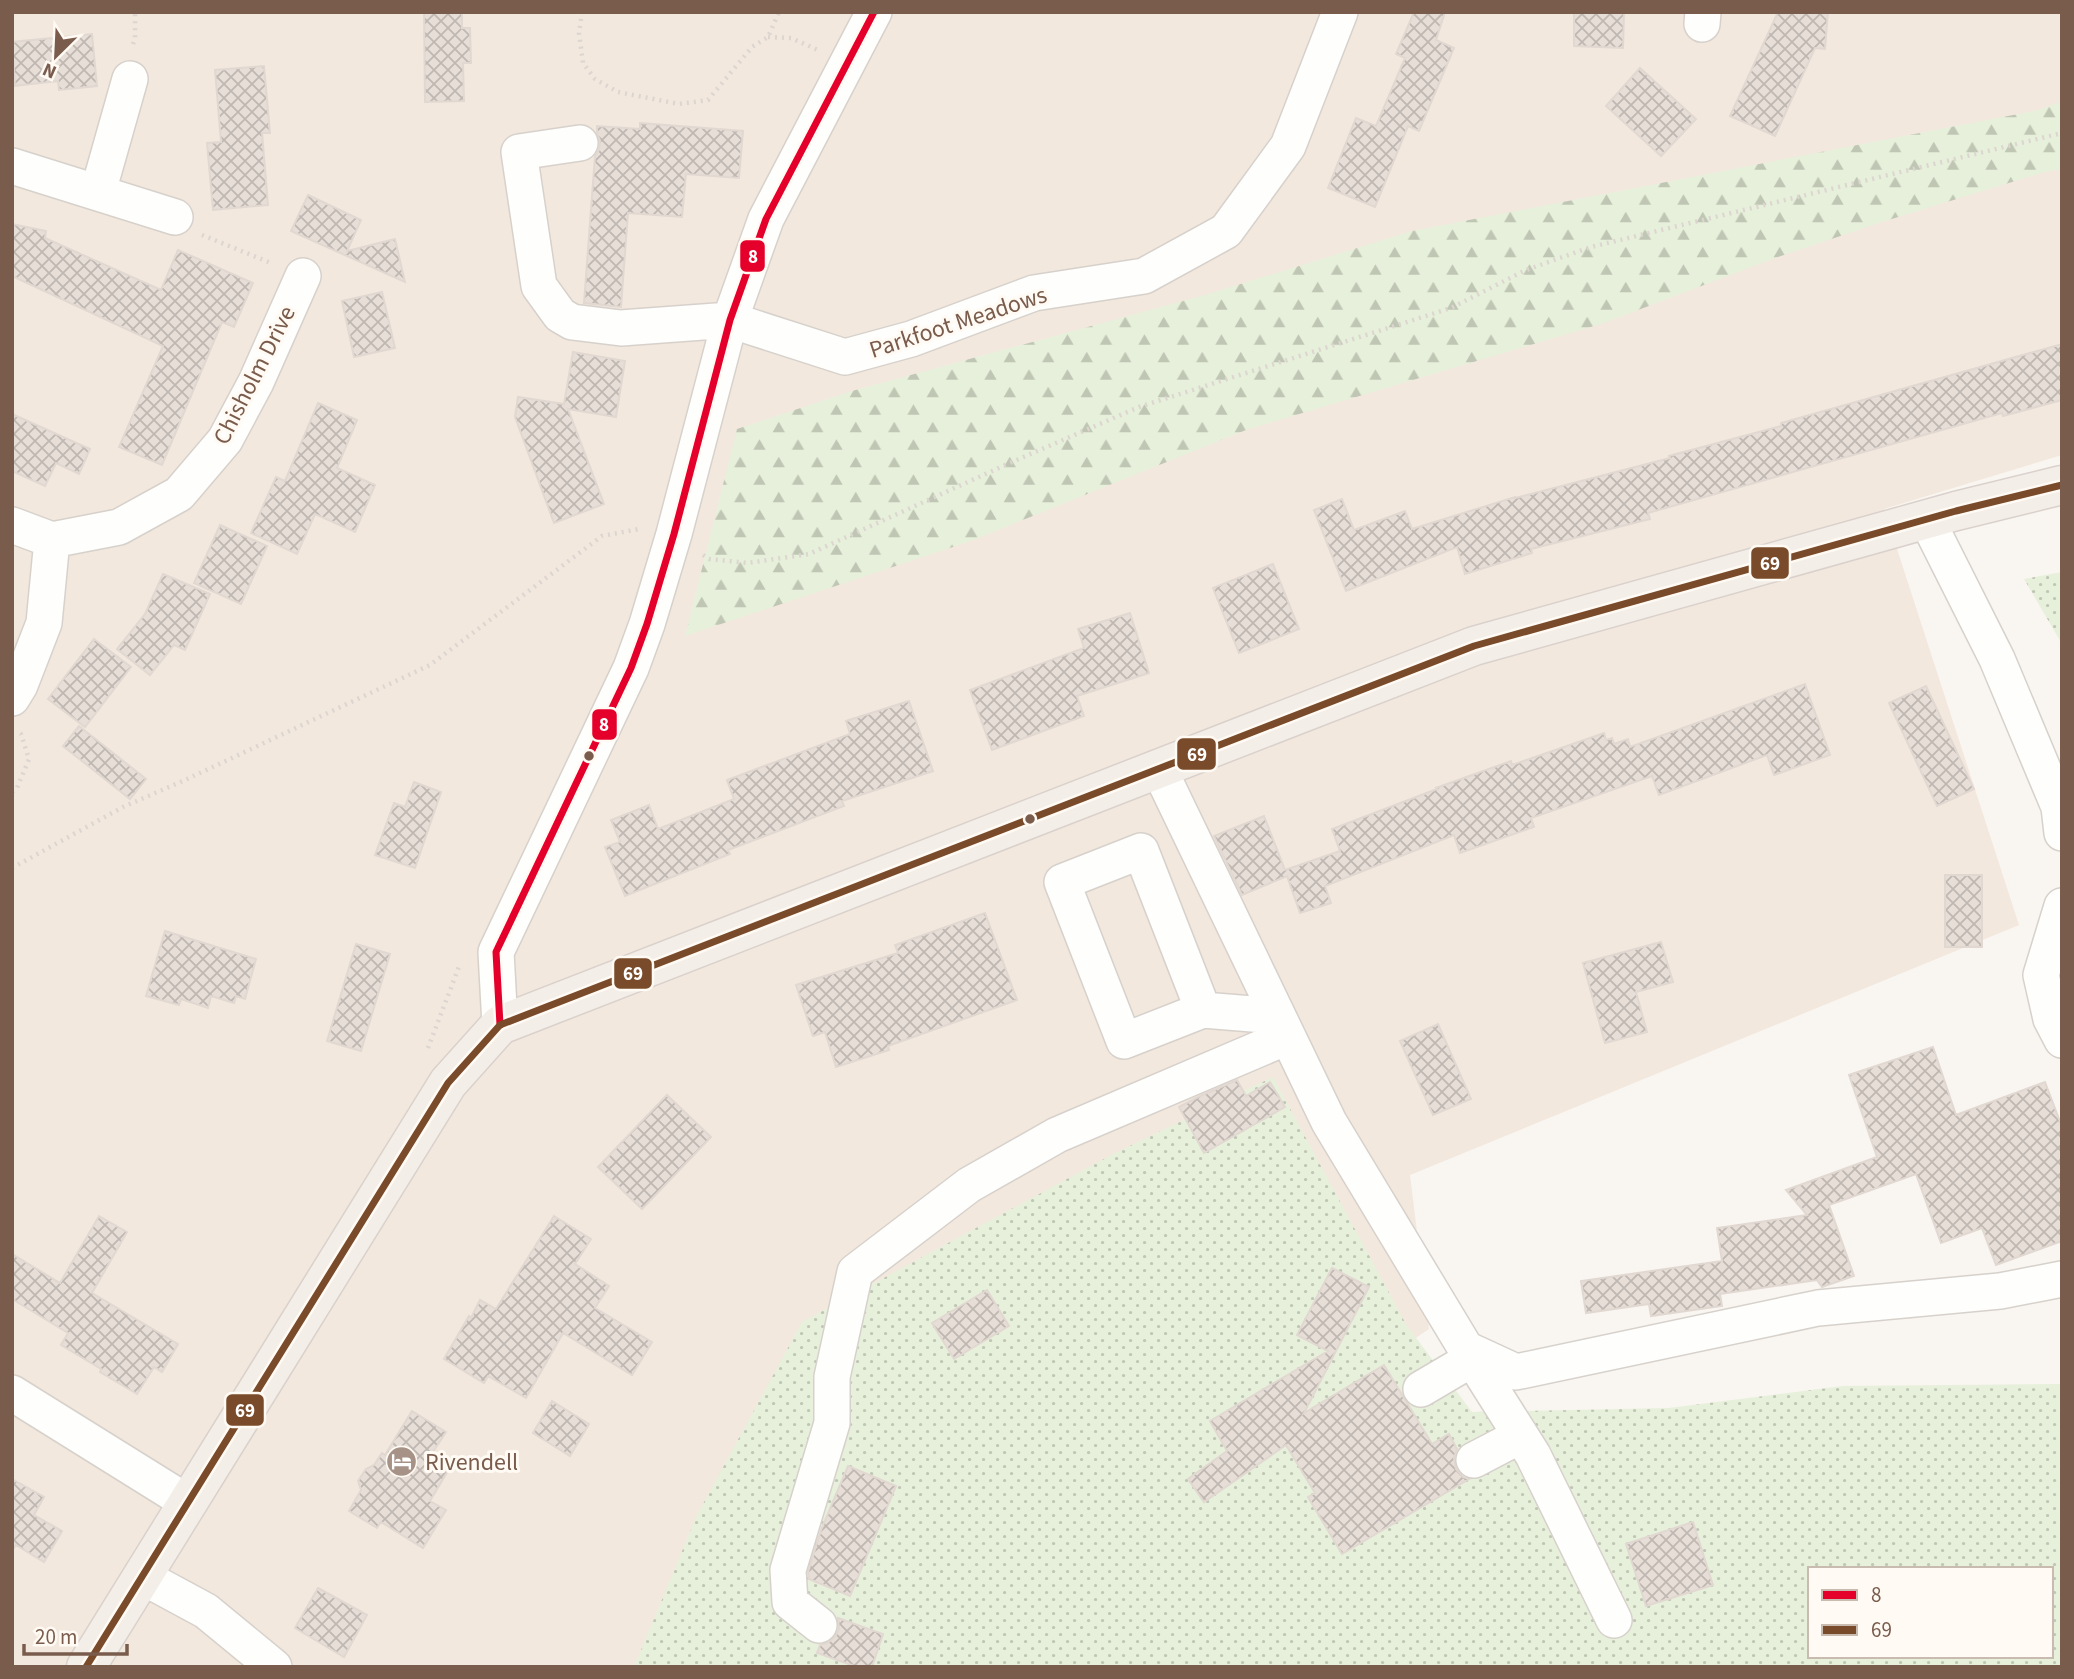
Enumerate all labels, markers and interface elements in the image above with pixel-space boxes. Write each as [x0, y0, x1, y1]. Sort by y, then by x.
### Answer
north arrow [21, 21, 91, 91]
text: N [38, 55, 61, 85]
line badge: 8 [739, 239, 766, 273]
text: 8 [748, 244, 758, 271]
street label: Parkfoot Meadows [865, 277, 1051, 368]
street label: Chisholm Drive [204, 300, 304, 451]
line badge: 69 [1750, 546, 1790, 580]
text: 69 [1760, 551, 1780, 578]
line badge: 8 [591, 708, 618, 741]
text: 8 [599, 712, 609, 739]
line badge: 69 [1176, 737, 1217, 771]
text: 69 [1187, 742, 1207, 769]
unlabelled marker [582, 749, 596, 763]
unlabelled marker [1023, 812, 1037, 826]
line badge: 69 [613, 957, 653, 990]
text: 69 [623, 961, 643, 988]
line badge: 69 [225, 1393, 265, 1427]
text: 69 [235, 1398, 255, 1425]
hotel icon: Rivendell [385, 1445, 419, 1479]
place label: Rivendell [425, 1445, 518, 1480]
legend [1808, 1567, 2053, 1658]
text: 8 [1871, 1580, 1881, 1610]
scale bar [24, 1612, 128, 1656]
text: 69 [1871, 1615, 1892, 1645]
text: 20 m [35, 1622, 77, 1652]

